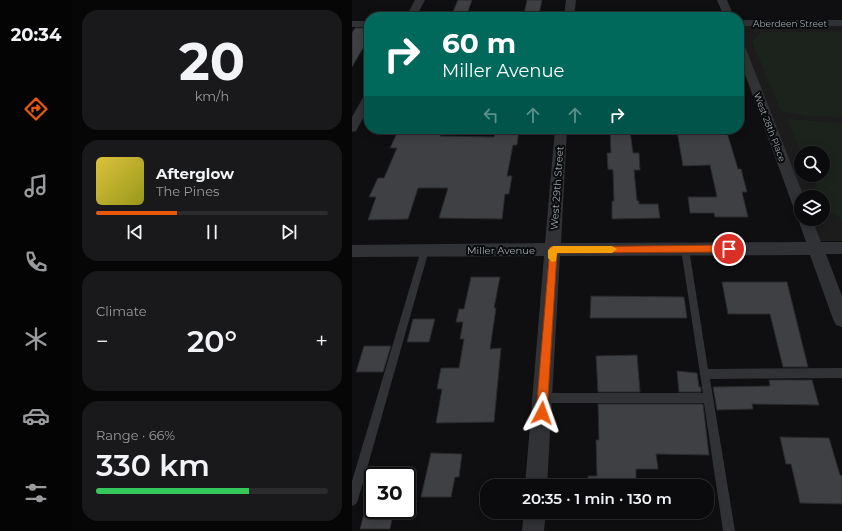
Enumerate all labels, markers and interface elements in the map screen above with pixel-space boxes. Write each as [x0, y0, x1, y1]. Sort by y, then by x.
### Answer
street label: Aberdeen Street [753, 18, 827, 29]
text: 20:34 [11, 24, 61, 46]
text: 60 m [442, 26, 516, 60]
icon: right [376, 28, 428, 80]
text: 20 [179, 30, 245, 93]
text: Miller Avenue [442, 60, 564, 82]
text: km/h [195, 88, 229, 104]
street label: West 28th Place [752, 91, 788, 164]
icon: directions [22, 95, 50, 123]
icon: left [480, 104, 502, 126]
icon: ahead [522, 104, 544, 126]
icon: ahead [564, 104, 586, 126]
icon: right [606, 104, 628, 126]
street label: West 29th Street [548, 146, 566, 230]
map controls [794, 146, 830, 226]
button: search [794, 146, 830, 182]
text: Afterglow [156, 164, 234, 183]
icon: music [22, 172, 50, 200]
text: The Pines [156, 183, 219, 199]
button: layers [794, 190, 830, 226]
icon: previous [124, 221, 146, 243]
icon: pause [201, 221, 223, 243]
icon: next [278, 221, 300, 243]
pin [712, 232, 746, 266]
icon: arrive [718, 238, 740, 260]
street label: Miller Avenue [467, 244, 535, 257]
icon: phone [22, 248, 50, 276]
text: Climate [96, 303, 147, 319]
text: 20° [187, 323, 237, 360]
icon: climate [22, 325, 50, 353]
text: − [96, 328, 109, 355]
text: + [315, 328, 328, 355]
position arrow [521, 392, 563, 434]
icon: car [22, 402, 50, 430]
text: Range · 66% [96, 427, 175, 443]
text: 330 km [96, 447, 210, 484]
speed limit sign: 30 [364, 467, 416, 519]
icon: filters [22, 479, 50, 507]
text: 20:35 · 1 min · 130 m [522, 489, 672, 508]

